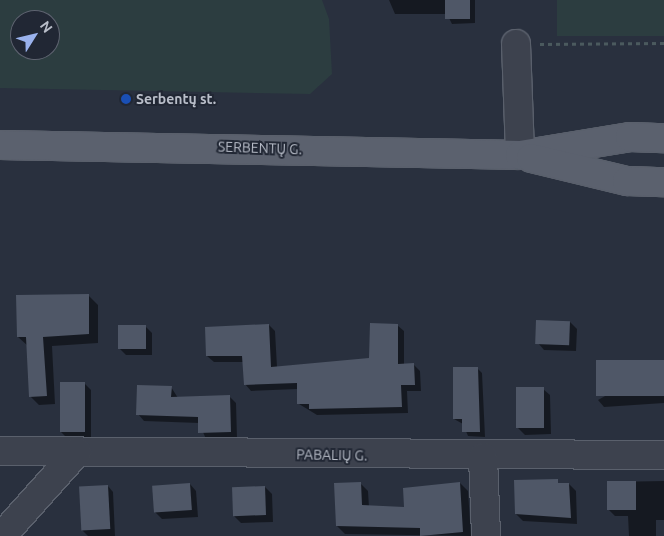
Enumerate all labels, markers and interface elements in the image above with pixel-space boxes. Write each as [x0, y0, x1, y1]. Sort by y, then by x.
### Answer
north arrow [10, 10, 60, 60]
text: N [37, 18, 56, 36]
place label: Serbentų st. [136, 91, 216, 107]
marker: Serbentų st. [120, 93, 132, 105]
street label: SERBENTŲ G. [218, 138, 302, 158]
street label: PABALIŲ G. [296, 446, 368, 464]

